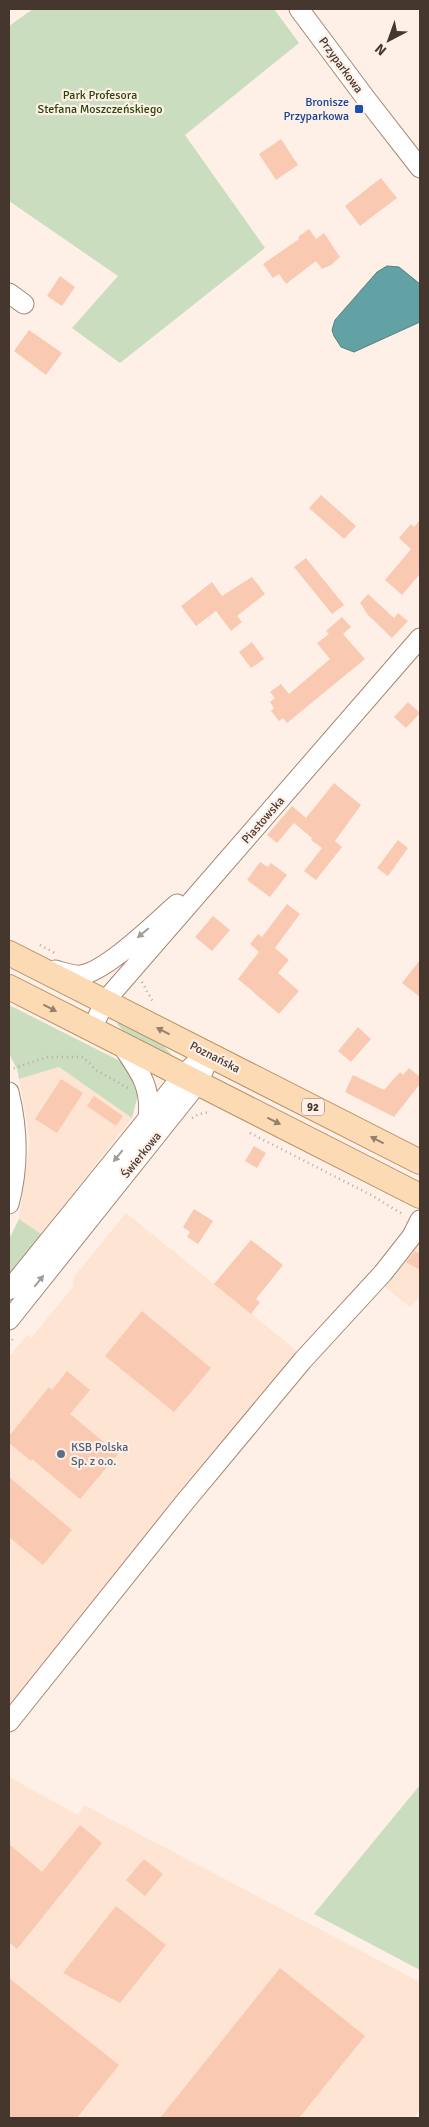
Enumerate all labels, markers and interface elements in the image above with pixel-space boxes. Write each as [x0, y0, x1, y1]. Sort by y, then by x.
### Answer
north arrow [364, 15, 414, 65]
street label: Przyparkowa [315, 34, 366, 96]
text: N [372, 40, 390, 59]
park label: Park Profesora Stefana Moszczeńskiego [38, 88, 162, 117]
place label: Bronisze Przyparkowa [284, 95, 349, 124]
marker: Bronisze Przyparkowa [353, 103, 365, 115]
street label: Piastowska [239, 794, 288, 847]
one-way arrow [137, 928, 150, 939]
one-way arrow [43, 1005, 57, 1013]
one-way arrow [155, 1027, 170, 1035]
street label: Poznańska [187, 1038, 242, 1076]
road number: 92 [302, 1098, 324, 1116]
one-way arrow [266, 1117, 281, 1125]
street label: Świerkowa [118, 1129, 165, 1182]
one-way arrow [370, 1136, 384, 1144]
one-way arrow [112, 1149, 123, 1162]
one-way arrow [33, 1275, 44, 1288]
place label: KSB Polska Sp. z o.o. [71, 1440, 128, 1469]
marker: KSB Polska Sp. z o.o. [55, 1448, 67, 1460]

